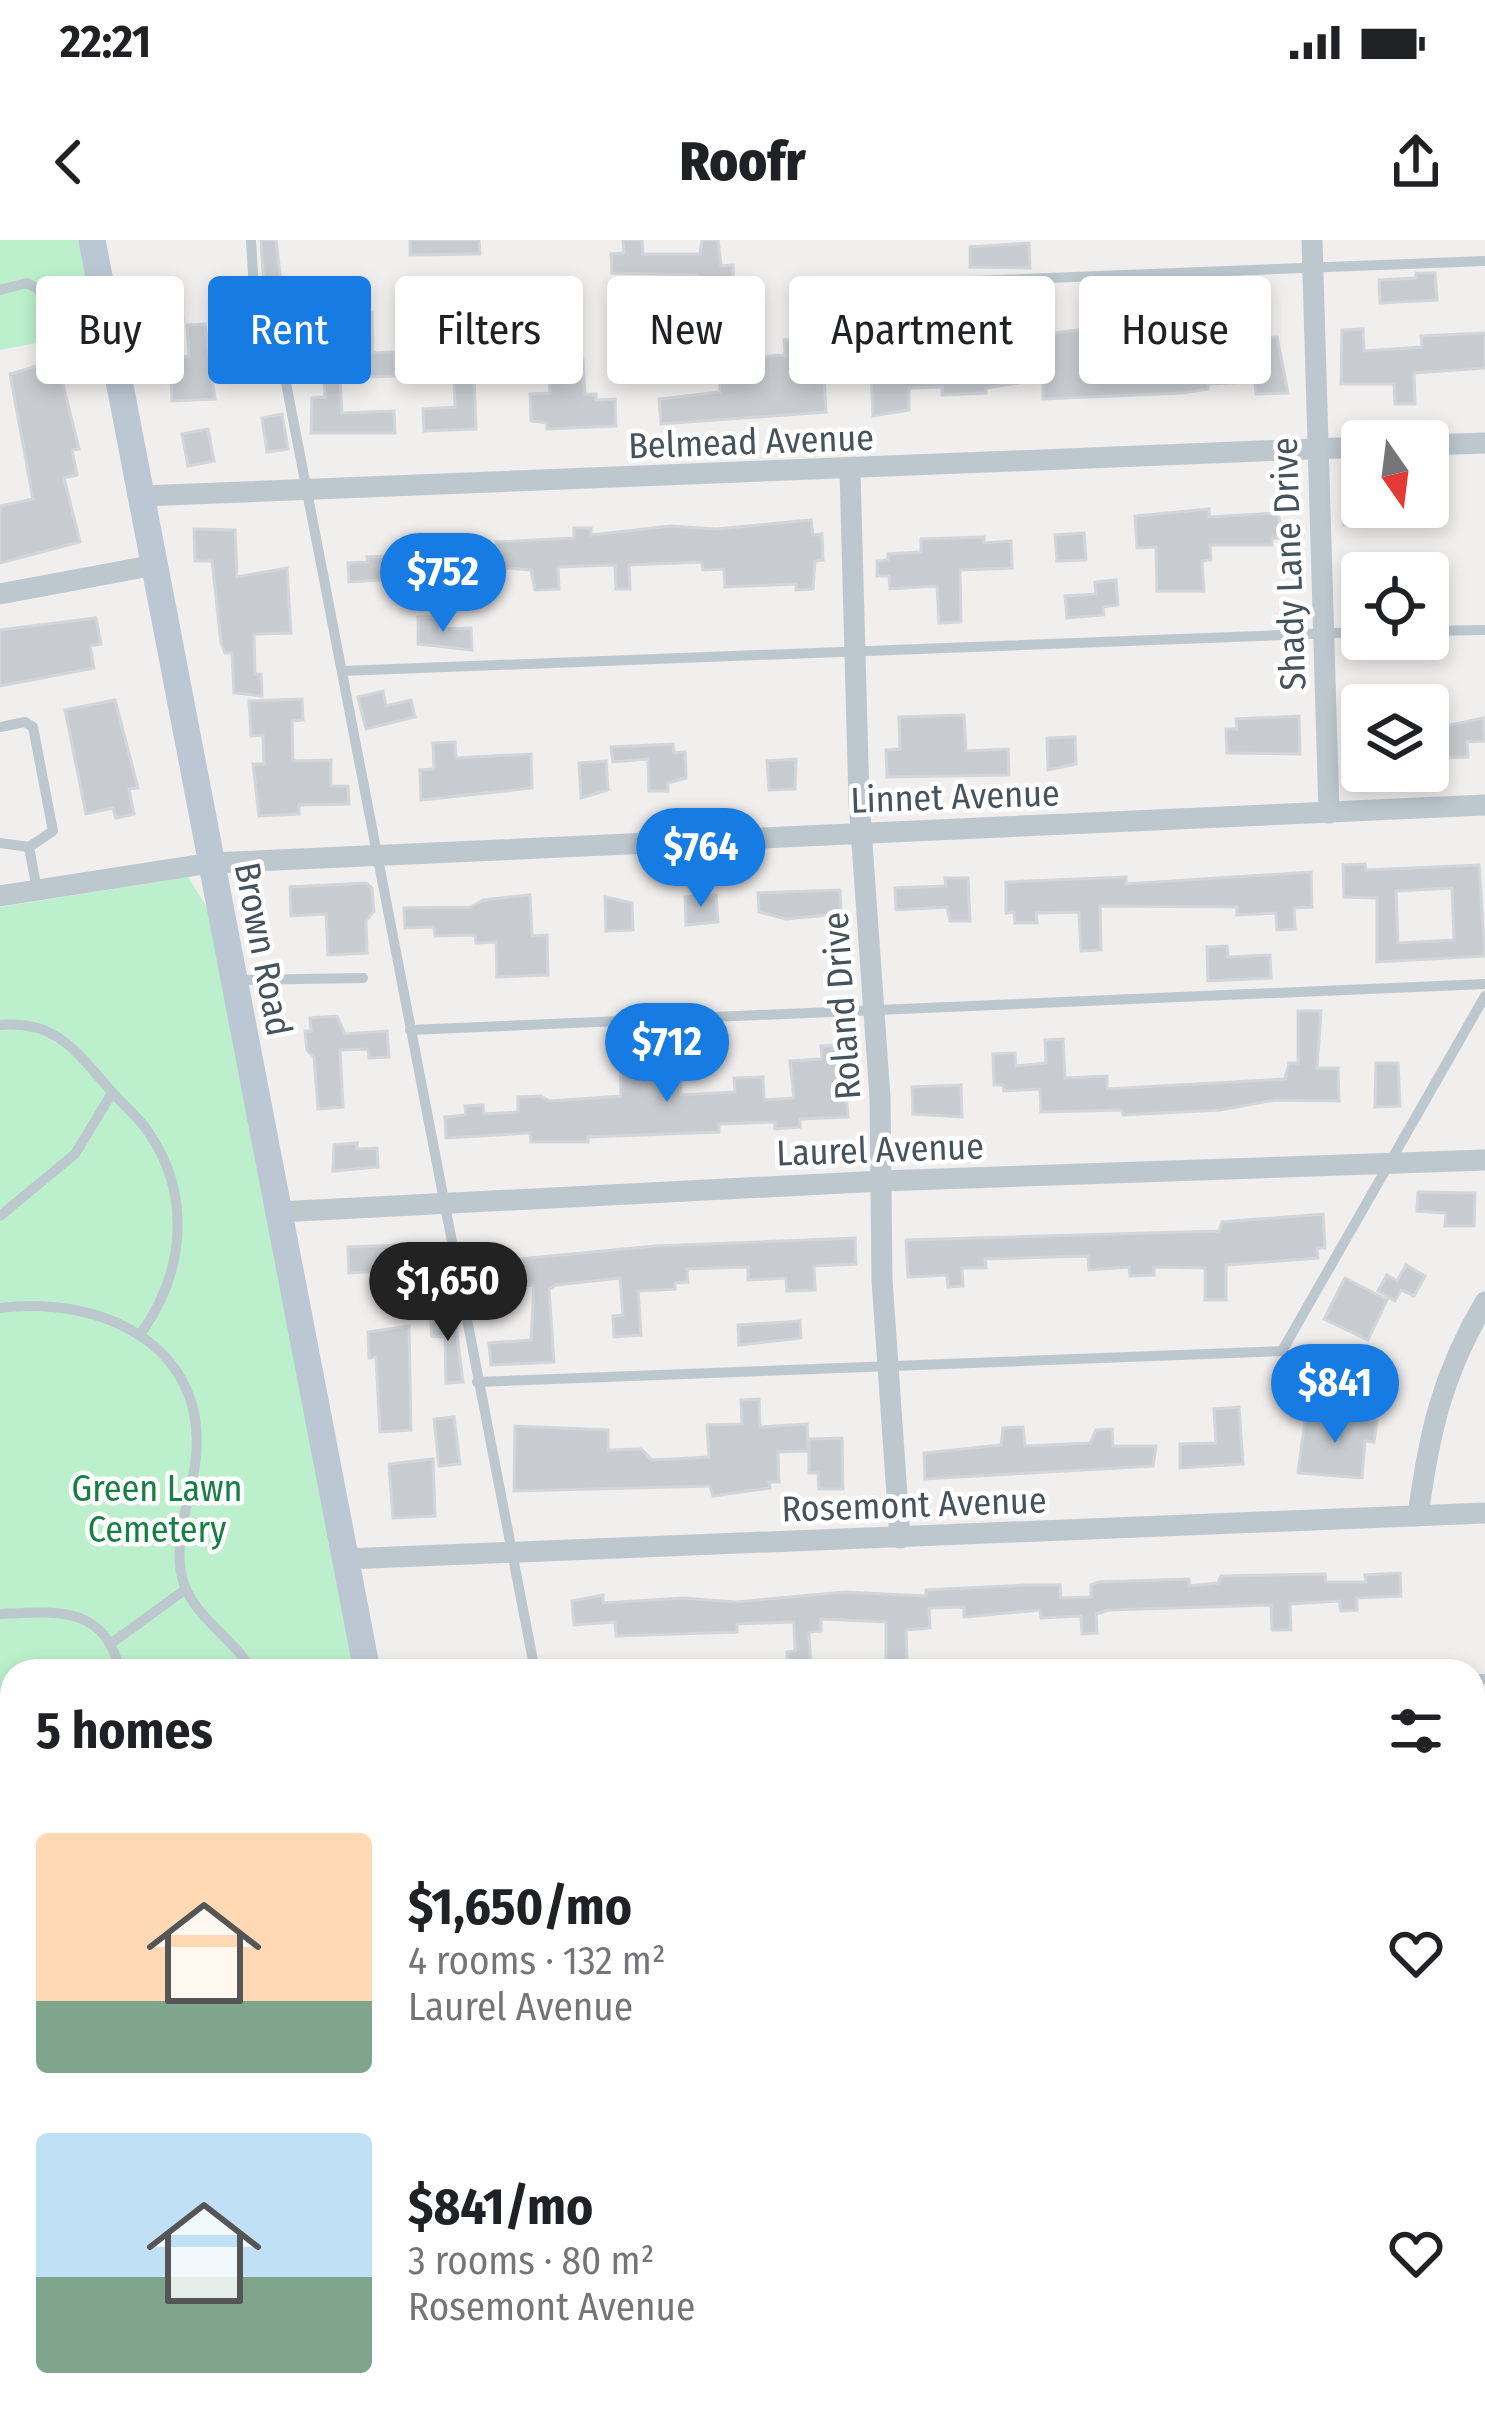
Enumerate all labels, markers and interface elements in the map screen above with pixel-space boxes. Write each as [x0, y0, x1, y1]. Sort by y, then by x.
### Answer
text: 22:21 [60, 15, 151, 69]
icon: back [36, 129, 102, 195]
icon: share [1383, 129, 1449, 195]
text: Roofr [680, 130, 805, 194]
chip: Buy [36, 276, 184, 384]
chip: Rent [208, 276, 371, 384]
chip: Filters [395, 276, 583, 384]
chip: New [607, 276, 765, 384]
chip: Apartment [789, 276, 1055, 384]
chip: House [1079, 276, 1271, 384]
street label: Belmead Avenue [627, 416, 875, 468]
north arrow [1341, 420, 1449, 528]
map controls [1341, 420, 1449, 792]
street label: Shady Lane Drive [1263, 437, 1315, 691]
pin: $752 [372, 533, 514, 635]
text: $752 [407, 549, 479, 595]
button: locate [1341, 552, 1449, 660]
button: layers [1341, 684, 1449, 792]
street label: Linnet Avenue [850, 771, 1060, 823]
pin: $764 [630, 808, 772, 910]
text: $764 [663, 824, 739, 870]
street label: Brown Road [225, 859, 301, 1040]
street label: Roland Drive [813, 911, 870, 1101]
pin: $712 [596, 1003, 738, 1105]
text: $712 [632, 1019, 702, 1065]
street label: Laurel Avenue [776, 1124, 985, 1176]
pin: $1,650 [350, 1242, 546, 1344]
text: $1,650 [396, 1258, 500, 1304]
pin: $841 [1264, 1344, 1406, 1446]
text: $841 [1298, 1360, 1372, 1406]
park label: Green Lawn Cemetery [72, 1467, 242, 1552]
street label: Rosemont Avenue [781, 1478, 1047, 1532]
icon: filters [1383, 1698, 1449, 1764]
text: 5 homes [36, 1700, 213, 1762]
text: $1,650/mo [408, 1876, 632, 1938]
icon: home [132, 1881, 276, 2025]
icon: heart [1383, 1920, 1449, 1986]
text: 4 rooms · 132 m² [408, 1938, 666, 1984]
text: Laurel Avenue [408, 1984, 633, 2030]
text: $841/mo [408, 2176, 593, 2238]
icon: home [132, 2181, 276, 2325]
icon: heart [1383, 2220, 1449, 2286]
text: 3 rooms · 80 m² [408, 2238, 654, 2284]
text: Rosemont Avenue [408, 2284, 695, 2330]

